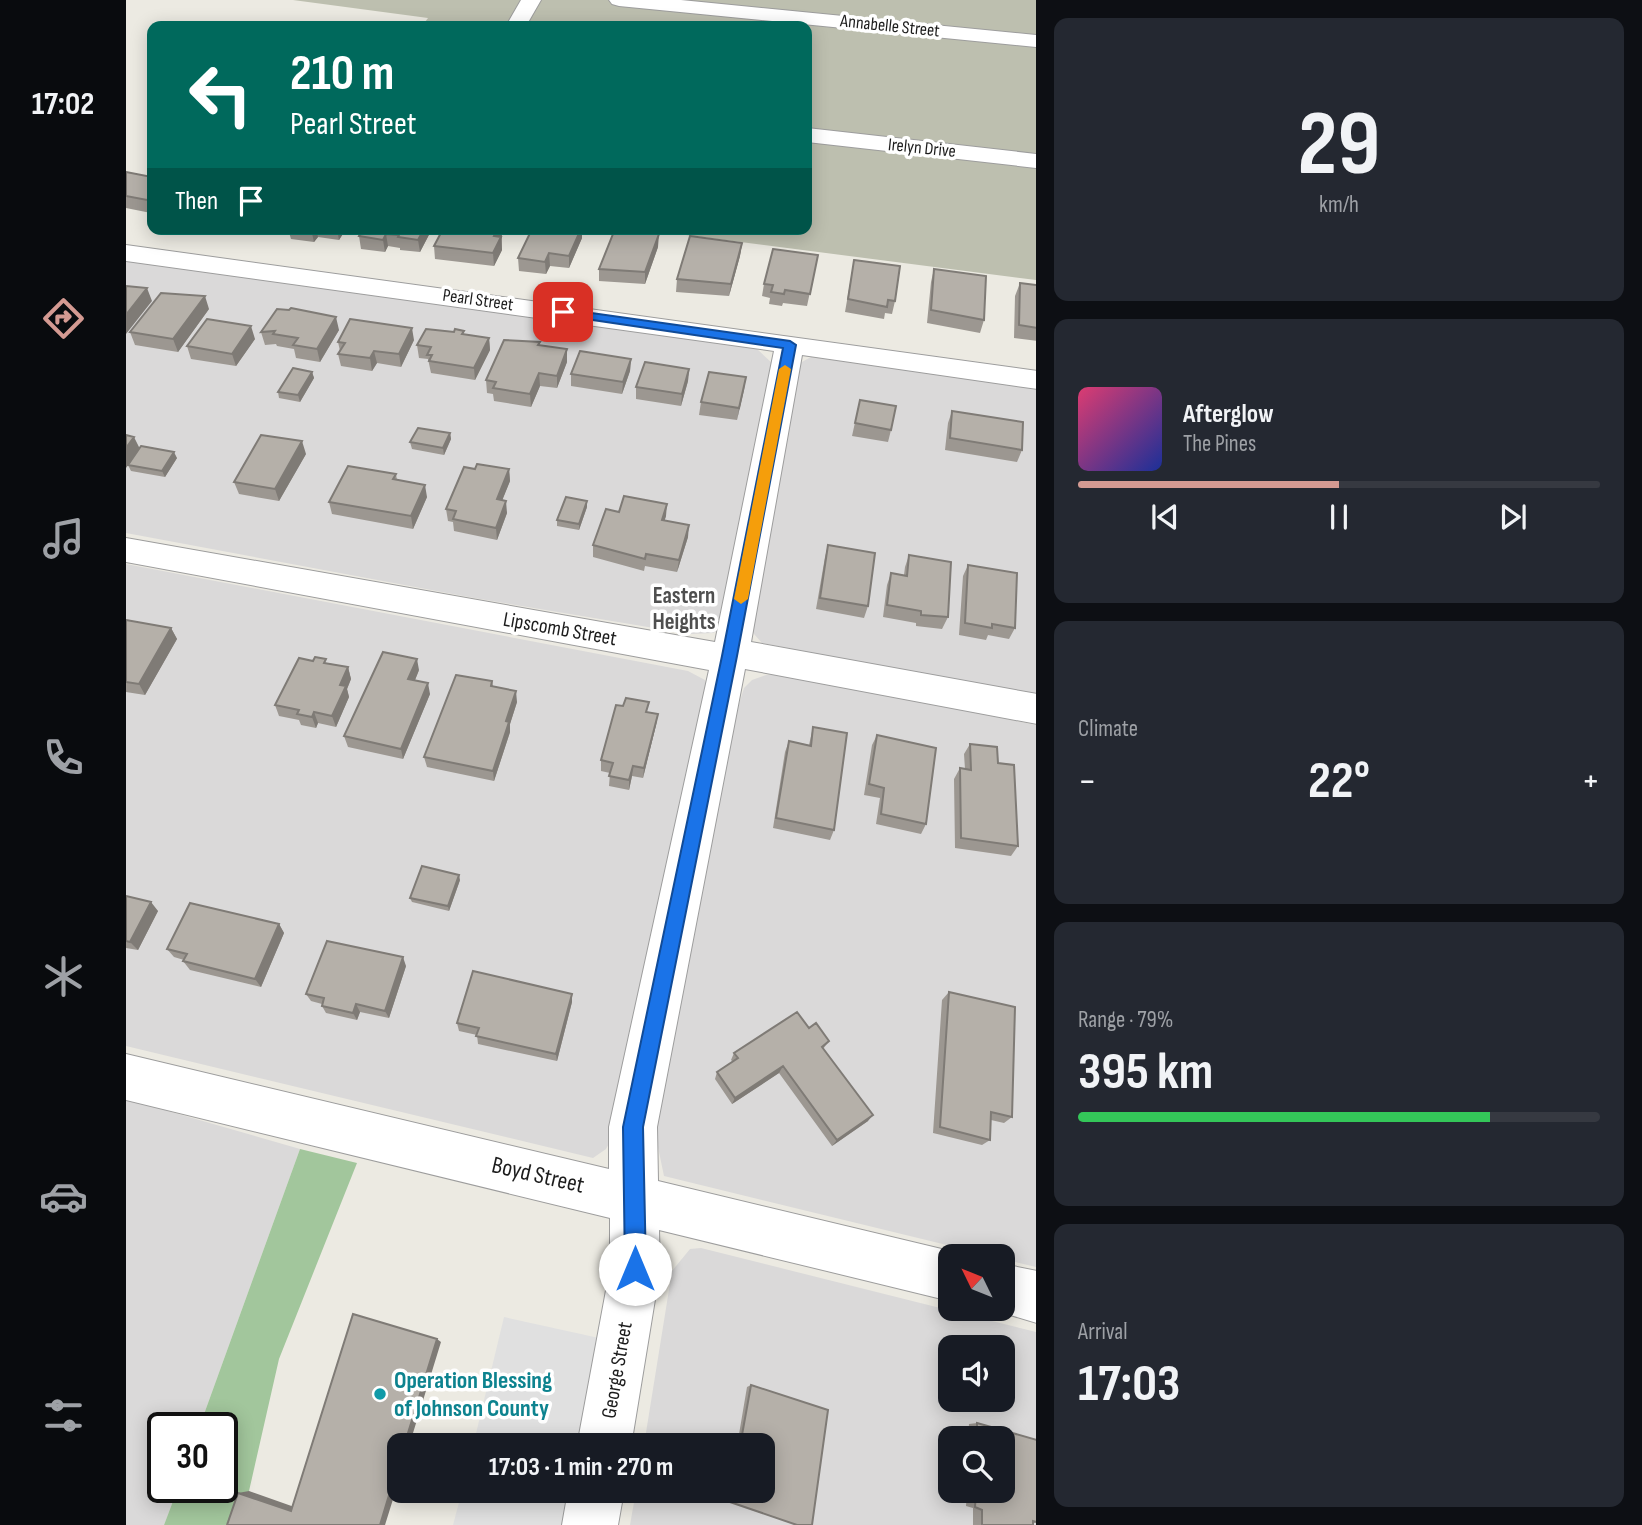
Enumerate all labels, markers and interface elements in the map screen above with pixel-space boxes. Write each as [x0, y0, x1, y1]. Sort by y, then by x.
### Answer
street label: Annabelle Street [838, 10, 941, 42]
text: 210 m [290, 45, 394, 104]
icon: left [175, 49, 266, 140]
text: 17:02 [32, 85, 94, 124]
text: 29 [1298, 91, 1381, 200]
text: Pearl Street [290, 105, 416, 144]
street label: Irelyn Drive [887, 134, 957, 162]
icon: arrive [232, 182, 270, 220]
text: Then [175, 186, 218, 217]
text: km/h [1319, 191, 1359, 219]
pin [533, 282, 593, 342]
street label: Pearl Street [441, 285, 515, 315]
icon: arrive [544, 293, 582, 331]
icon: directions [39, 294, 88, 343]
text: Afterglow [1183, 399, 1274, 430]
text: The Pines [1183, 430, 1256, 458]
icon: previous [1146, 498, 1184, 536]
icon: pause [1320, 498, 1358, 536]
icon: next [1494, 498, 1532, 536]
icon: music [39, 514, 88, 563]
district label: Eastern Heights [652, 582, 716, 636]
street label: Lipscomb Street [501, 607, 619, 651]
text: Climate [1078, 715, 1138, 743]
icon: phone [39, 733, 88, 782]
text: 22° [1308, 750, 1370, 813]
text: − [1078, 759, 1097, 804]
text: + [1581, 759, 1600, 804]
icon: climate [39, 952, 88, 1001]
text: Range · 79% [1078, 1006, 1173, 1034]
text: 395 km [1078, 1041, 1213, 1104]
street label: Boyd Street [489, 1150, 587, 1200]
icon: car [39, 1172, 88, 1221]
position arrow [598, 1232, 672, 1306]
north arrow [938, 1244, 1015, 1321]
map controls [938, 1244, 1015, 1503]
text: Arrival [1078, 1318, 1127, 1346]
street label: George Street [596, 1320, 638, 1420]
button: sound [938, 1335, 1015, 1412]
text: 17:03 [1078, 1353, 1180, 1416]
place label: Operation Blessing of Johnson County [394, 1366, 552, 1423]
marker: Operation Blessing of Johnson County [372, 1386, 388, 1402]
icon: filters [39, 1391, 88, 1440]
speed limit sign: 30 [147, 1412, 238, 1503]
button: search [938, 1426, 1015, 1503]
text: 17:03 · 1 min · 270 m [489, 1452, 673, 1483]

